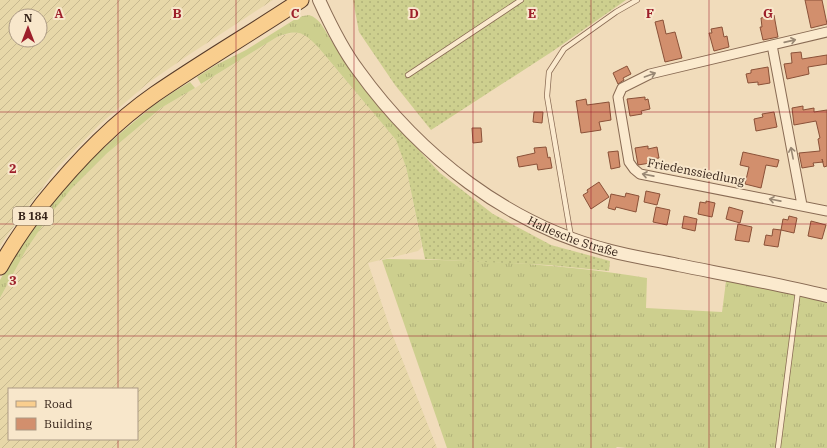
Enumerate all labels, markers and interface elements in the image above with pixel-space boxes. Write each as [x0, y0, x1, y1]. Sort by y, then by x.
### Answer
text: A [54, 5, 64, 22]
text: B [172, 5, 182, 22]
text: C [291, 5, 300, 22]
text: D [409, 5, 419, 22]
text: E [528, 5, 536, 22]
text: F [646, 5, 654, 22]
text: G [763, 5, 773, 22]
north arrow [8, 8, 48, 48]
text: N [24, 11, 33, 25]
one-way arrow [783, 37, 796, 44]
one-way arrow [643, 71, 655, 79]
one-way arrow [788, 147, 796, 160]
street label: Friedenssiedlung [646, 155, 746, 188]
text: 2 [9, 160, 17, 177]
one-way arrow [641, 171, 654, 179]
one-way arrow [769, 196, 782, 204]
road number: B 184 [13, 207, 53, 225]
street label: Hallesche Straße [525, 213, 620, 260]
text: 3 [9, 272, 17, 289]
legend [8, 388, 138, 440]
text: Road [44, 396, 73, 411]
text: Building [44, 416, 92, 431]

